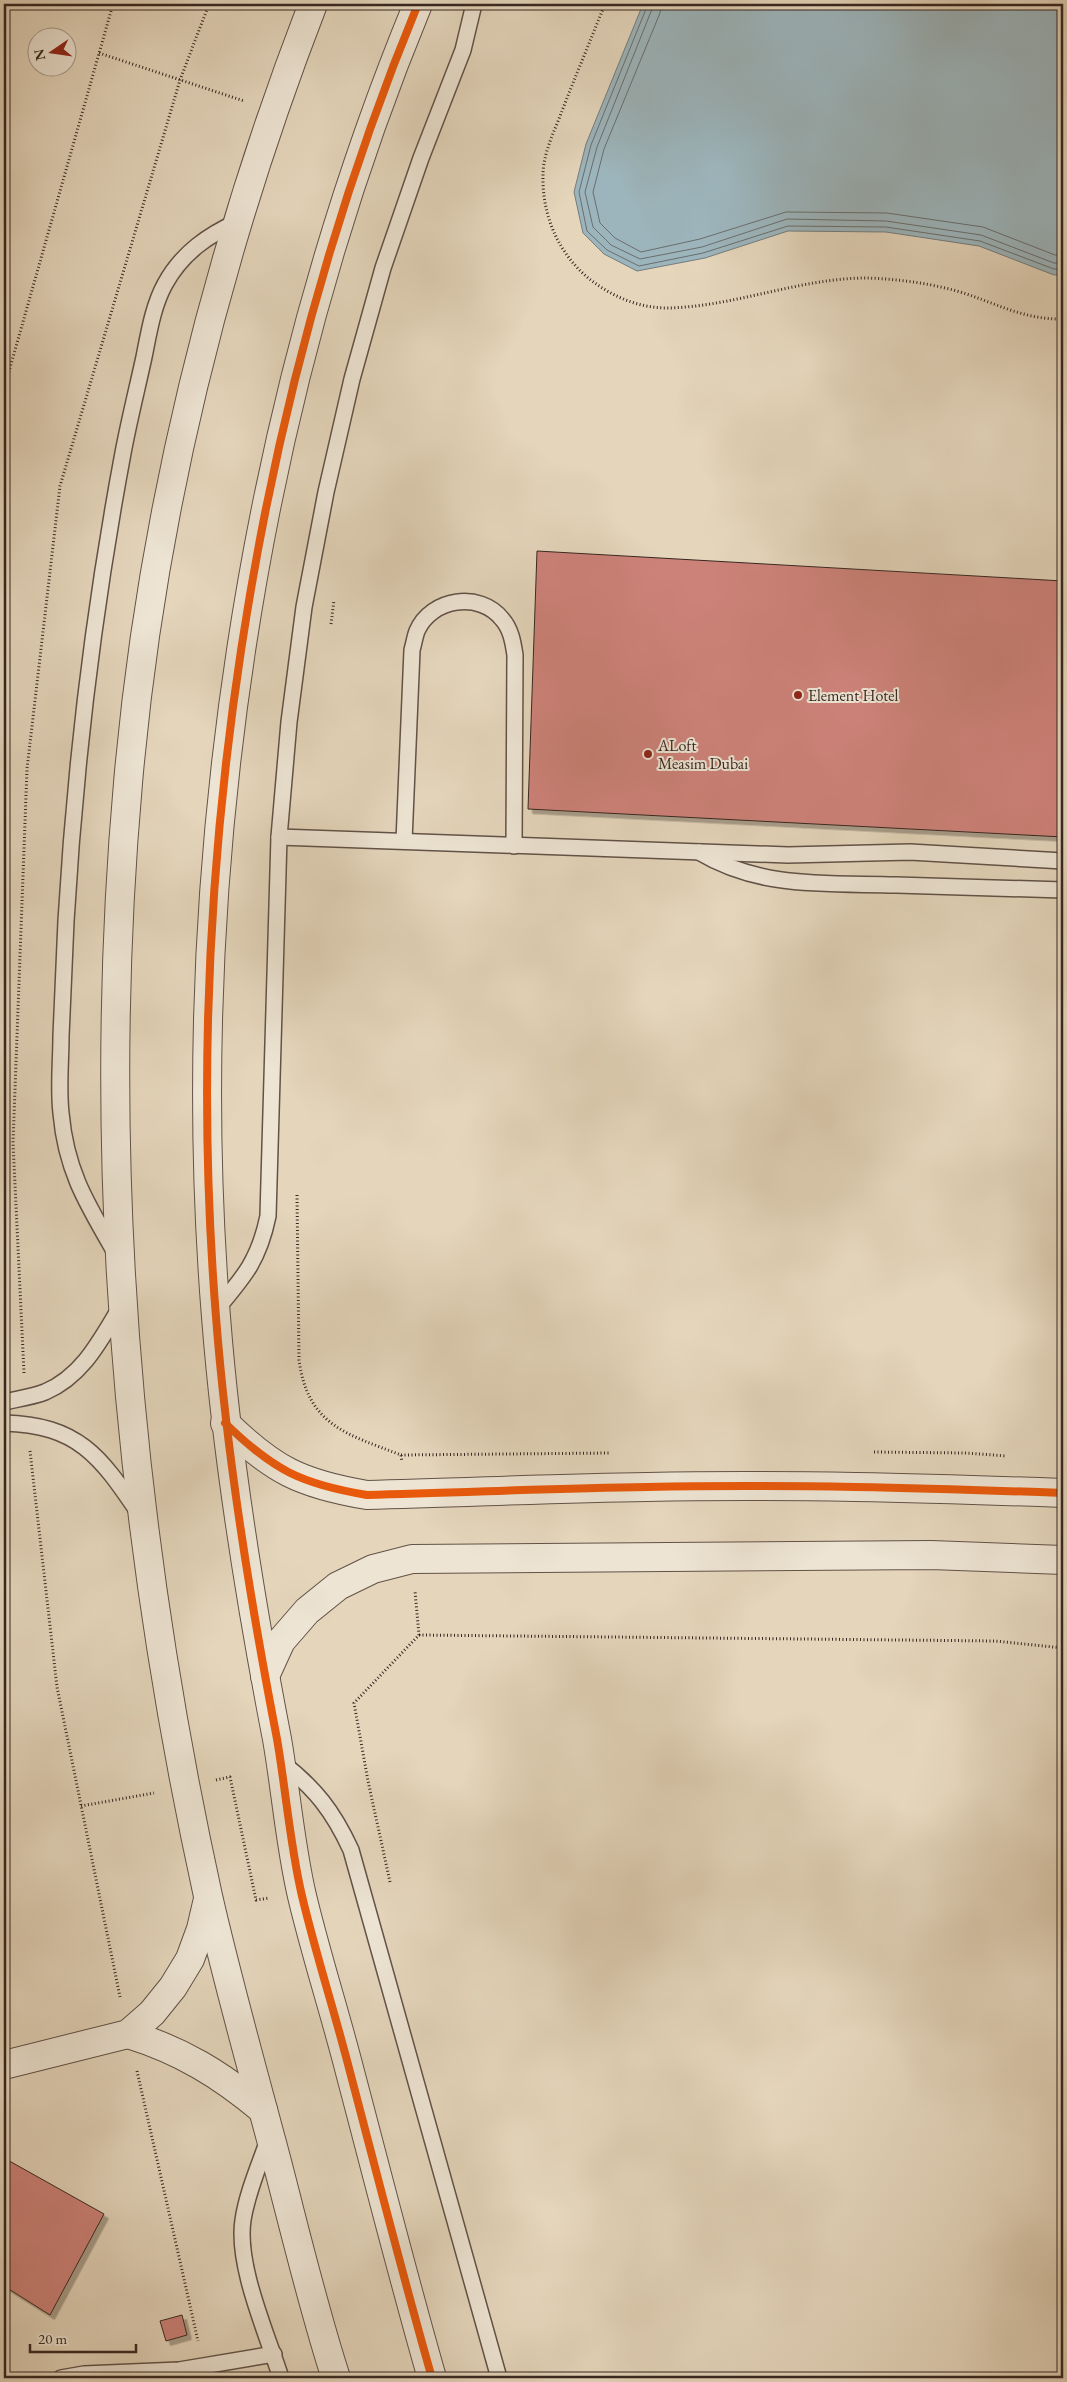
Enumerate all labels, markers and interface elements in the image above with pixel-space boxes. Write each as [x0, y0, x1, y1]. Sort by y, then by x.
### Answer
north arrow [28, 28, 78, 78]
text: N [29, 47, 49, 62]
place label: Element Hotel [808, 685, 899, 706]
marker: Element Hotel [792, 689, 804, 701]
place label: ALoft Measim Dubai [657, 735, 748, 774]
marker: ALoft Measim Dubai [642, 748, 654, 760]
scale bar [30, 2322, 136, 2354]
text: 20 m [38, 2329, 67, 2348]

